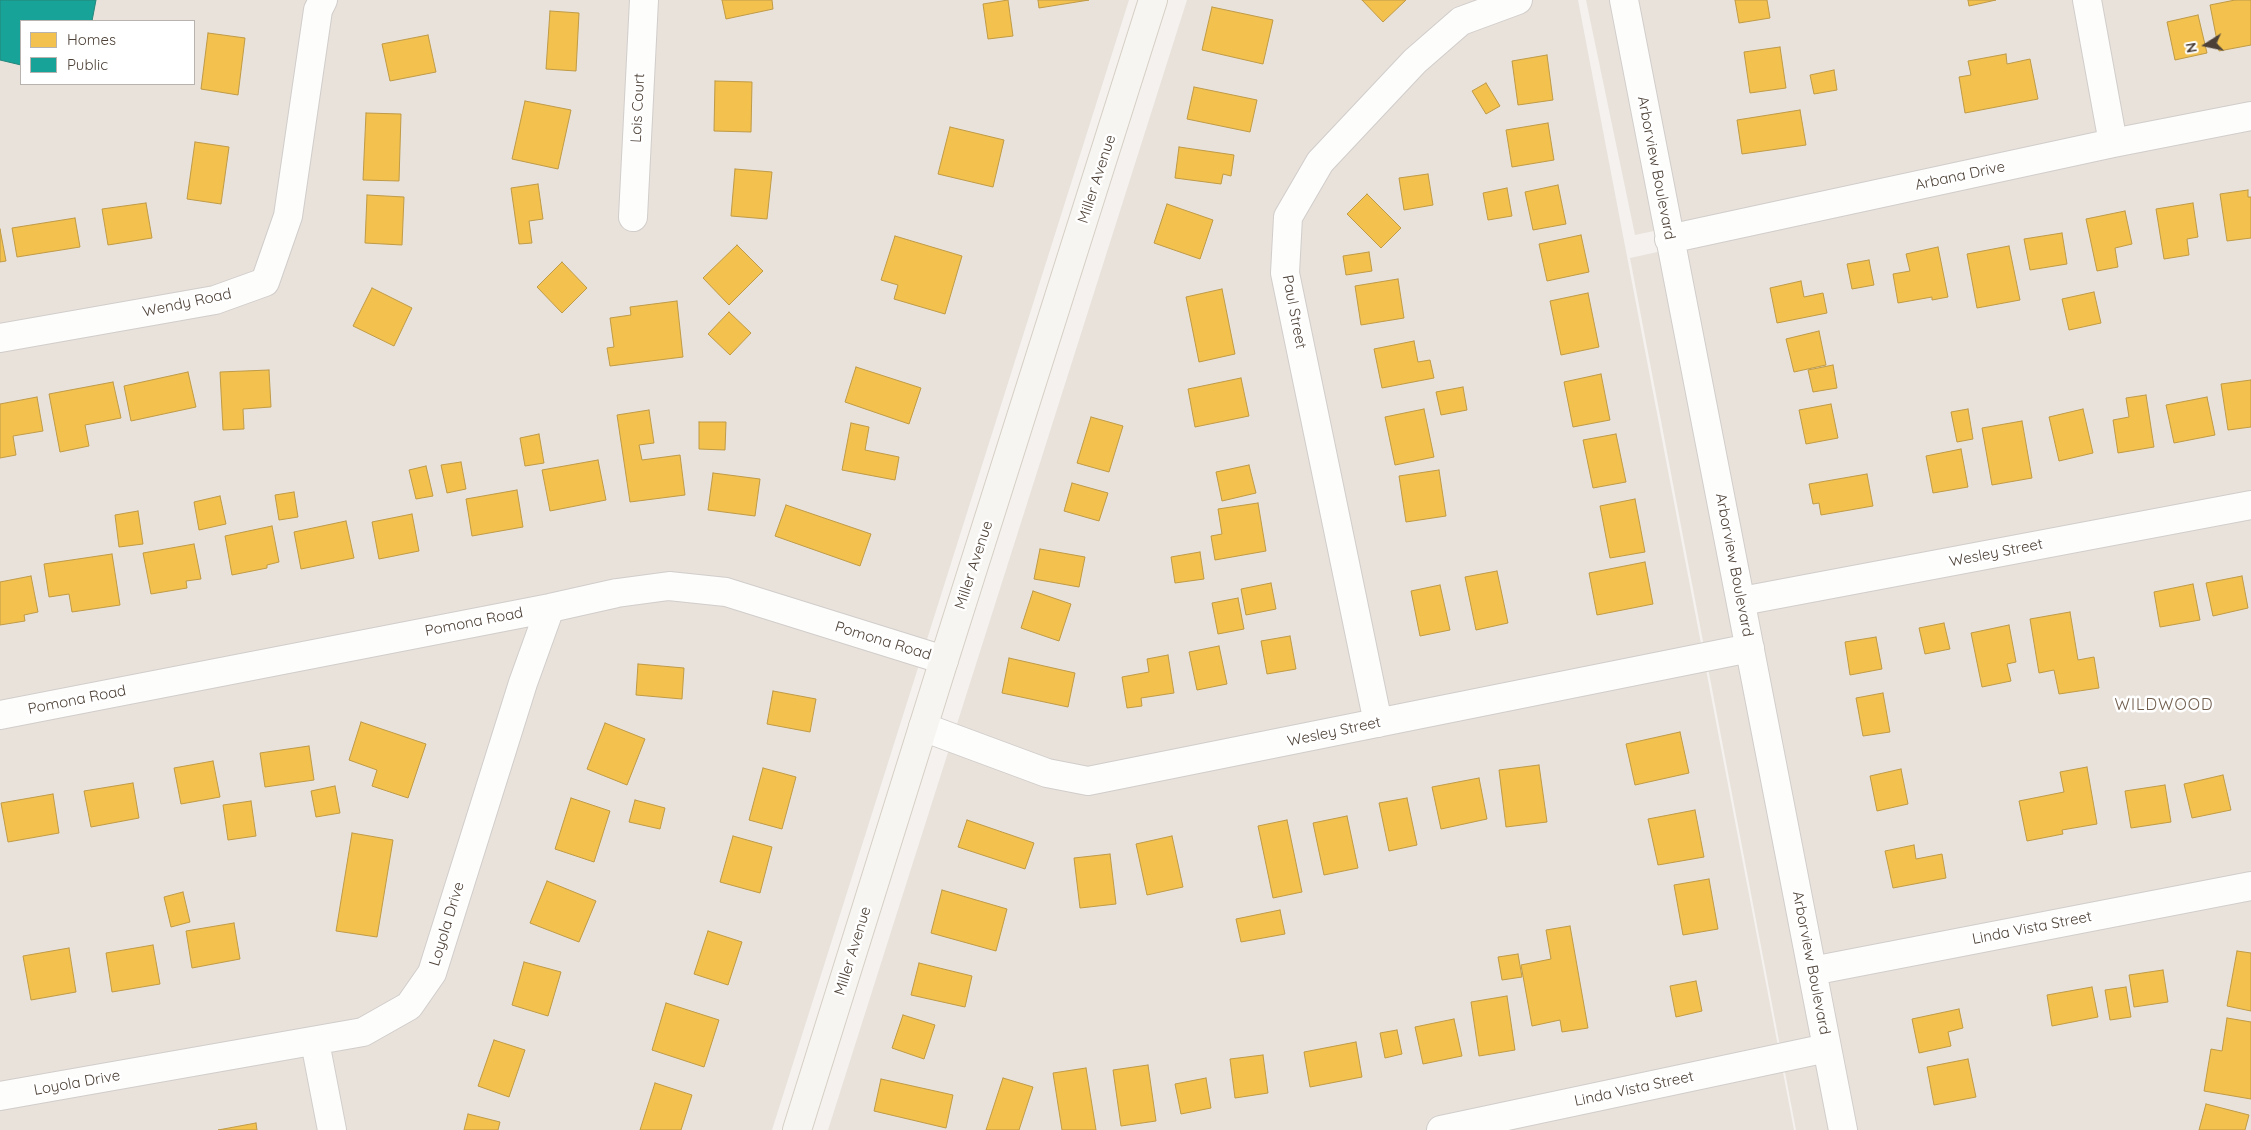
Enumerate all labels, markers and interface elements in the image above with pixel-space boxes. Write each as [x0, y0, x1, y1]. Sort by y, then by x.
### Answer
legend [20, 20, 195, 85]
north arrow [2181, 20, 2231, 70]
text: Homes [67, 30, 116, 49]
text: N [2181, 41, 2201, 54]
text: Public [67, 55, 108, 74]
street label: Lois Court [627, 73, 649, 143]
street label: Arborview Boulevard [1633, 95, 1679, 241]
street label: Miller Avenue [1074, 132, 1120, 226]
street label: Arbana Drive [1913, 158, 2007, 194]
street label: Paul Street [1278, 274, 1310, 350]
street label: Wendy Road [141, 285, 233, 321]
street label: Arborview Boulevard [1711, 492, 1757, 638]
street label: Miller Avenue [951, 518, 997, 612]
street label: Wesley Street [1948, 535, 2044, 571]
street label: Pomona Road [423, 604, 525, 640]
street label: Pomona Road [833, 618, 933, 664]
street label: Pomona Road [26, 682, 128, 718]
district label: WILDWOOD [2114, 695, 2214, 715]
street label: Wesley Street [1286, 713, 1382, 751]
street label: Loyola Drive [426, 880, 468, 968]
street label: Arborview Boulevard [1788, 890, 1834, 1036]
street label: Miller Avenue [831, 904, 875, 998]
street label: Linda Vista Street [1971, 908, 2093, 948]
street label: Loyola Drive [32, 1067, 122, 1099]
street label: Linda Vista Street [1573, 1068, 1695, 1110]

